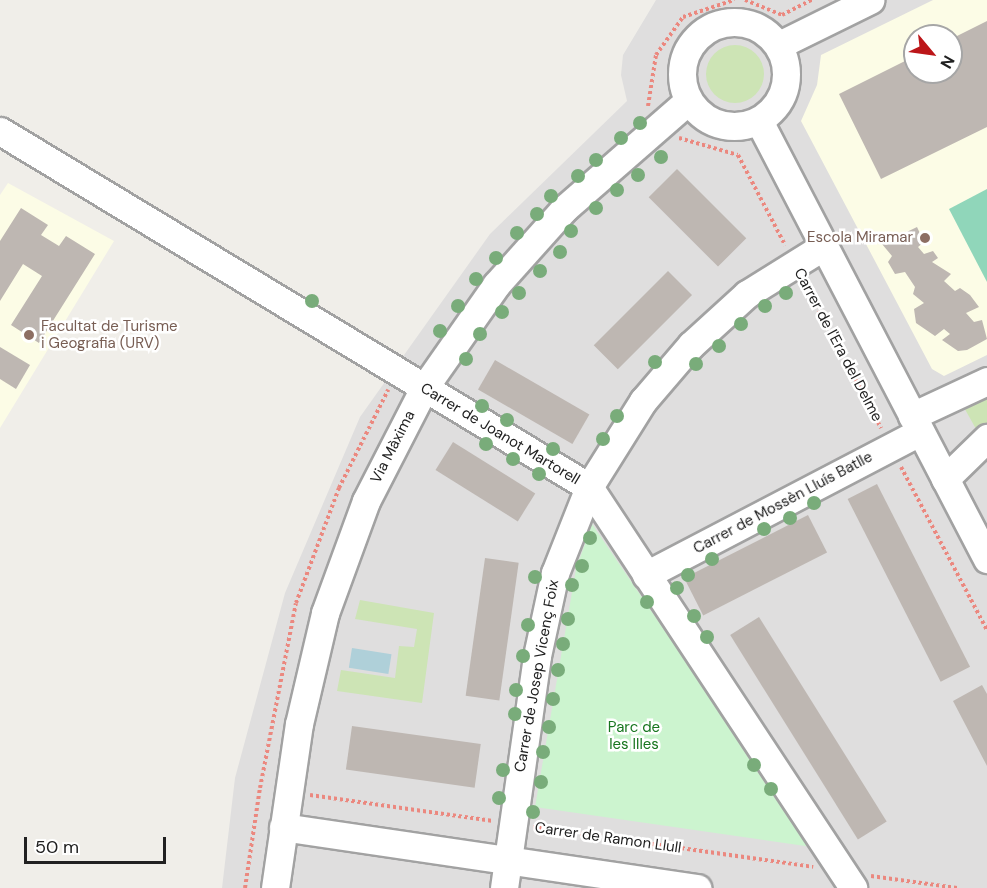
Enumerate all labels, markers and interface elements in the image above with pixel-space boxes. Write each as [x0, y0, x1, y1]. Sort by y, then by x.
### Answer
north arrow [903, 24, 963, 84]
text: N [935, 52, 959, 72]
place label: Escola Miramar [807, 229, 913, 247]
marker: Escola Miramar [918, 231, 932, 245]
street label: Carrer de l'Era del Delme [790, 265, 886, 425]
place label: Facultat de Turisme i Geografia (URV) [41, 317, 178, 352]
marker: Facultat de Turisme i Geografia (URV) [22, 328, 36, 342]
street label: Carrer de Joanot Martorell [417, 379, 583, 489]
street label: Via Màxima [367, 408, 419, 486]
street label: Carrer de Mossèn Lluís Batlle [690, 448, 876, 558]
street label: Carrer de Josep Vicenç Foix [511, 578, 563, 774]
park label: Parc de les Illes [608, 718, 660, 753]
street label: Carrer de Ramon Llull [533, 819, 683, 857]
scale bar [27, 825, 170, 863]
text: 50 m [35, 835, 79, 859]

